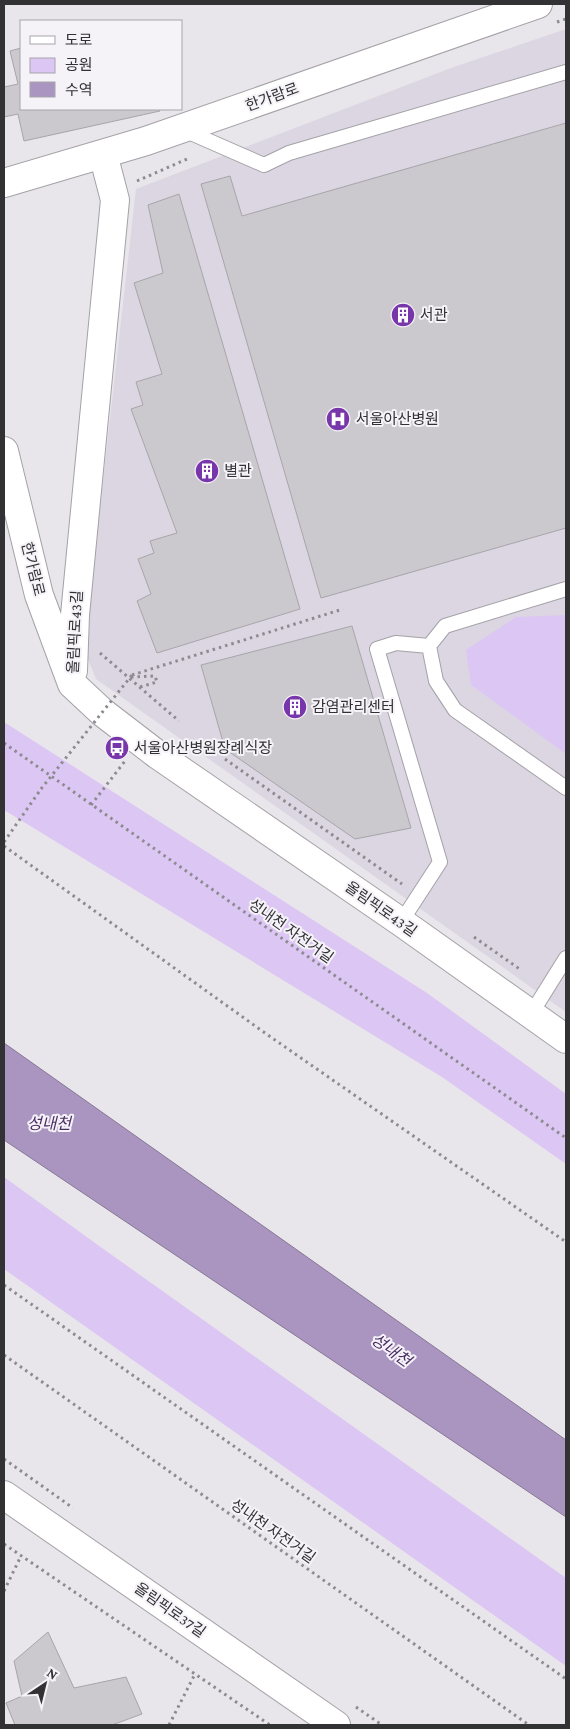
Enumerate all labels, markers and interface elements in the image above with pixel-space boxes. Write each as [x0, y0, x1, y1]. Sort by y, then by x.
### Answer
legend [20, 20, 182, 110]
text: 도로 [65, 32, 93, 48]
text: 공원 [65, 57, 93, 73]
street label: 한가람로 [243, 80, 301, 114]
text: 수역 [65, 82, 93, 98]
building icon: 서관 [390, 302, 416, 328]
place label: 서관 [420, 307, 448, 323]
hospital icon: 서울아산병원 [325, 406, 351, 432]
place label: 서울아산병원 [356, 411, 439, 427]
building icon: 별관 [194, 458, 220, 484]
place label: 별관 [224, 463, 252, 479]
street label: 한가람로 [19, 540, 47, 598]
street label: 올림픽로43길 [65, 590, 85, 674]
building icon: 감염관리센터 [282, 694, 308, 720]
place label: 감염관리센터 [312, 699, 395, 715]
bus stop icon: 서울아산병원장례식장 [104, 735, 130, 761]
place label: 서울아산병원장례식장 [134, 740, 272, 756]
street label: 올림픽로43길 [342, 878, 420, 940]
street label: 성내천 자전거길 [246, 895, 337, 966]
water label: 성내천 [27, 1115, 73, 1132]
water label: 성내천 [368, 1330, 416, 1371]
street label: 성내천 자전거길 [228, 1495, 319, 1566]
street label: 올림픽로37길 [131, 1580, 209, 1640]
north arrow [20, 1659, 70, 1709]
text: N [44, 1664, 61, 1683]

